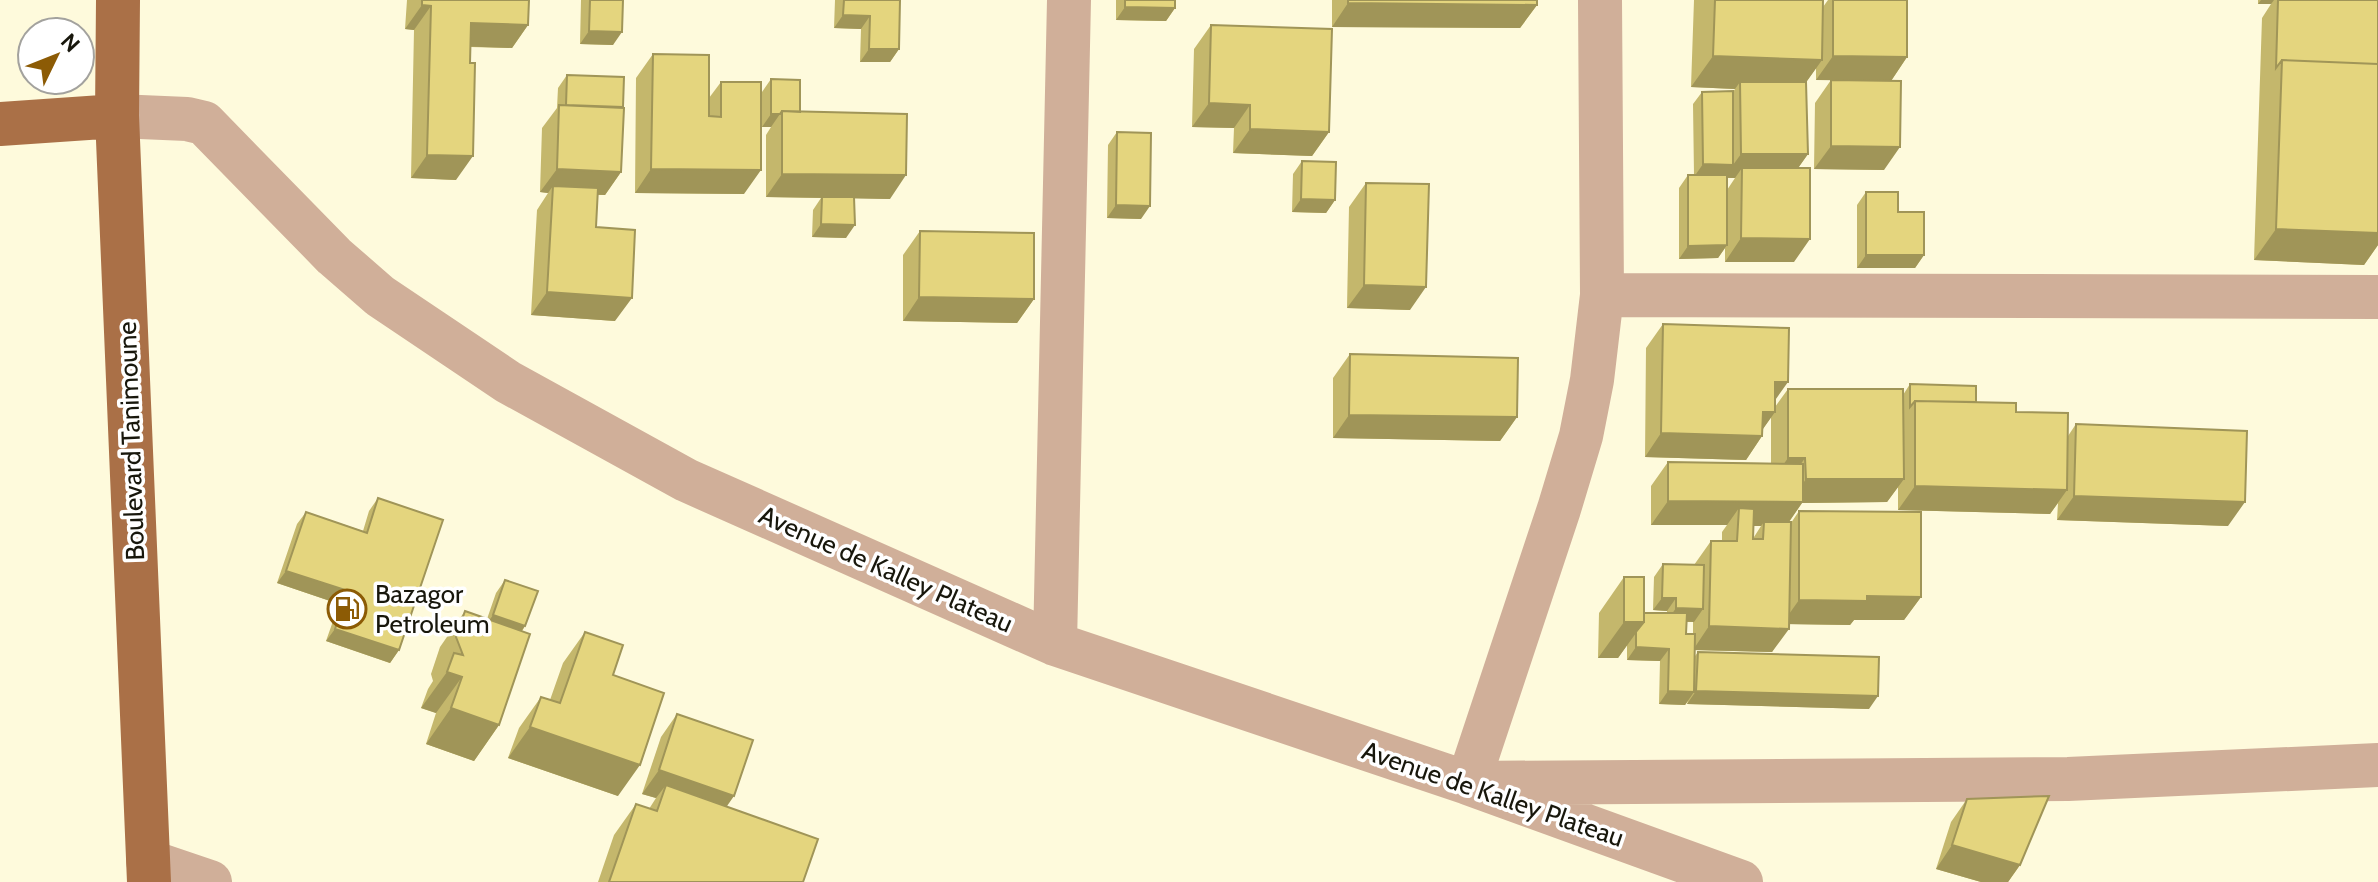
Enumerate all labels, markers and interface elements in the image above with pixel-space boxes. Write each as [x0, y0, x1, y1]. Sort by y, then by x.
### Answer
north arrow [16, 16, 96, 96]
text: N [55, 28, 85, 58]
street label: Boulevard Tanimoune [111, 321, 151, 561]
street label: Avenue de Kalley Plateau [754, 499, 1018, 639]
place label: Bazagor Petroleum [375, 578, 490, 640]
fuel station icon: Bazagor Petroleum [326, 588, 368, 630]
street label: Avenue de Kalley Plateau [1358, 734, 1628, 854]

